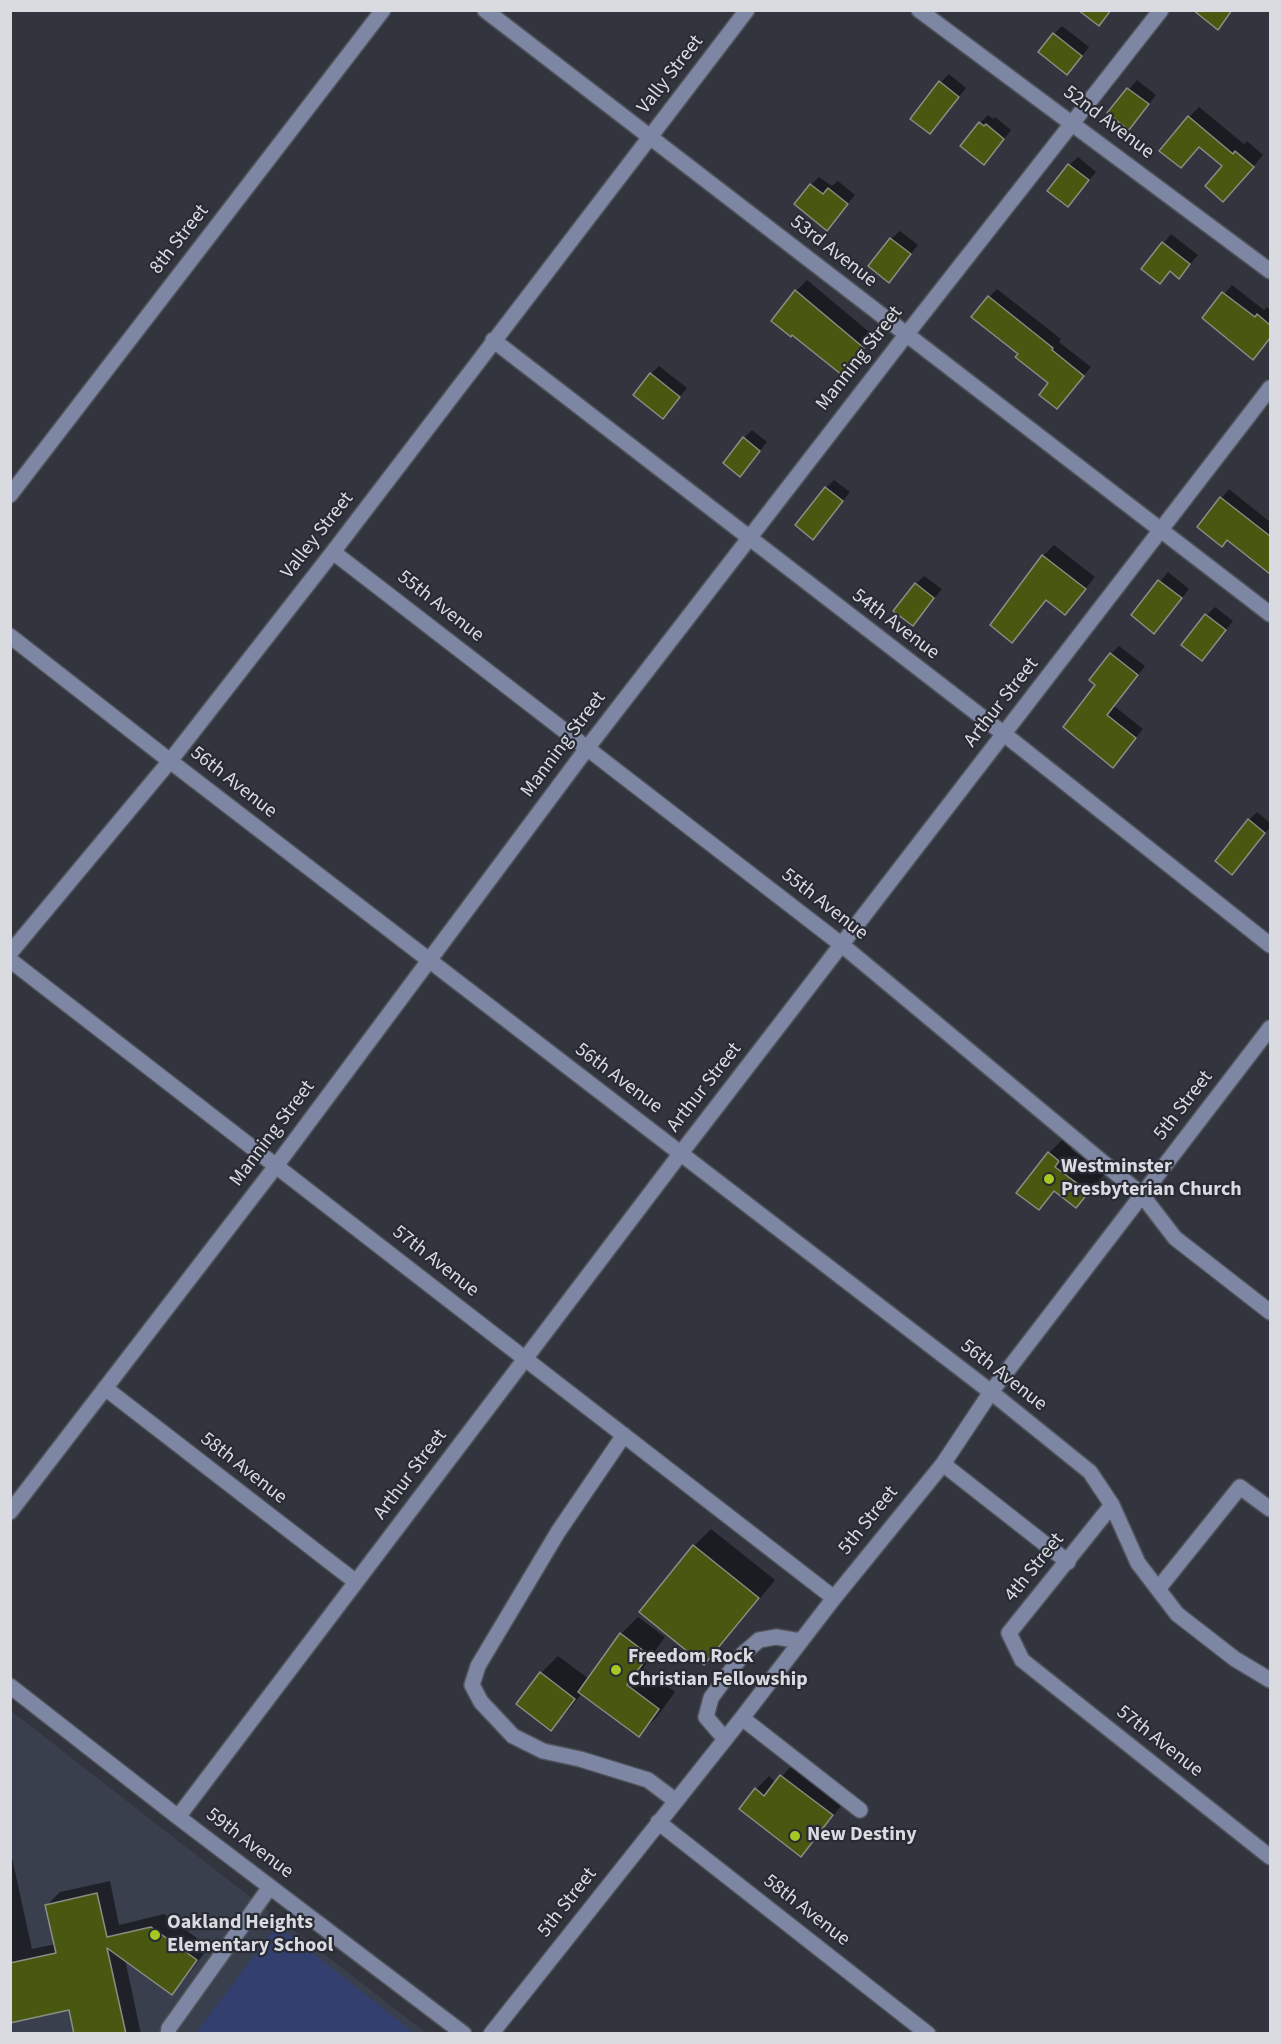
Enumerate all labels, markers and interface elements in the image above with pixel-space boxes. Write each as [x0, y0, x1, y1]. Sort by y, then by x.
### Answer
street label: Vally Street [633, 31, 709, 119]
street label: 52nd Avenue [1058, 81, 1158, 165]
street label: 8th Street [145, 200, 215, 280]
street label: 53rd Avenue [785, 211, 881, 293]
street label: Manning Street [812, 302, 908, 416]
street label: Valley Street [277, 488, 359, 584]
street label: 55th Avenue [392, 566, 488, 648]
street label: 54th Avenue [847, 584, 943, 666]
street label: Arthur Street [959, 653, 1045, 753]
street label: Manning Street [516, 687, 612, 803]
street label: 56th Avenue [185, 742, 281, 824]
street label: 55th Avenue [776, 864, 872, 946]
street label: 56th Avenue [570, 1038, 666, 1120]
street label: Arthur Street [662, 1038, 748, 1138]
street label: 5th Street [1149, 1066, 1219, 1146]
street label: Manning Street [225, 1076, 321, 1192]
place label: Westminster Presbyterian Church [1061, 1156, 1242, 1203]
marker: Westminster Presbyterian Church [1042, 1172, 1056, 1186]
street label: 57th Avenue [387, 1221, 483, 1303]
street label: 56th Avenue [955, 1335, 1051, 1417]
street label: Arthur Street [369, 1425, 453, 1525]
street label: 58th Avenue [195, 1428, 291, 1510]
street label: 5th Street [834, 1482, 904, 1560]
street label: 4th Street [1000, 1529, 1070, 1607]
place label: Freedom Rock Christian Fellowship [628, 1646, 808, 1693]
marker: Freedom Rock Christian Fellowship [609, 1663, 623, 1677]
street label: 57th Avenue [1111, 1701, 1207, 1783]
street label: 59th Avenue [201, 1803, 297, 1885]
place label: New Destiny [807, 1824, 917, 1848]
marker: New Destiny [788, 1829, 802, 1843]
street label: 5th Street [533, 1863, 603, 1943]
street label: 58th Avenue [758, 1870, 854, 1952]
place label: Oakland Heights Elementary School [167, 1912, 333, 1959]
marker: Oakland Heights Elementary School [148, 1928, 162, 1942]

